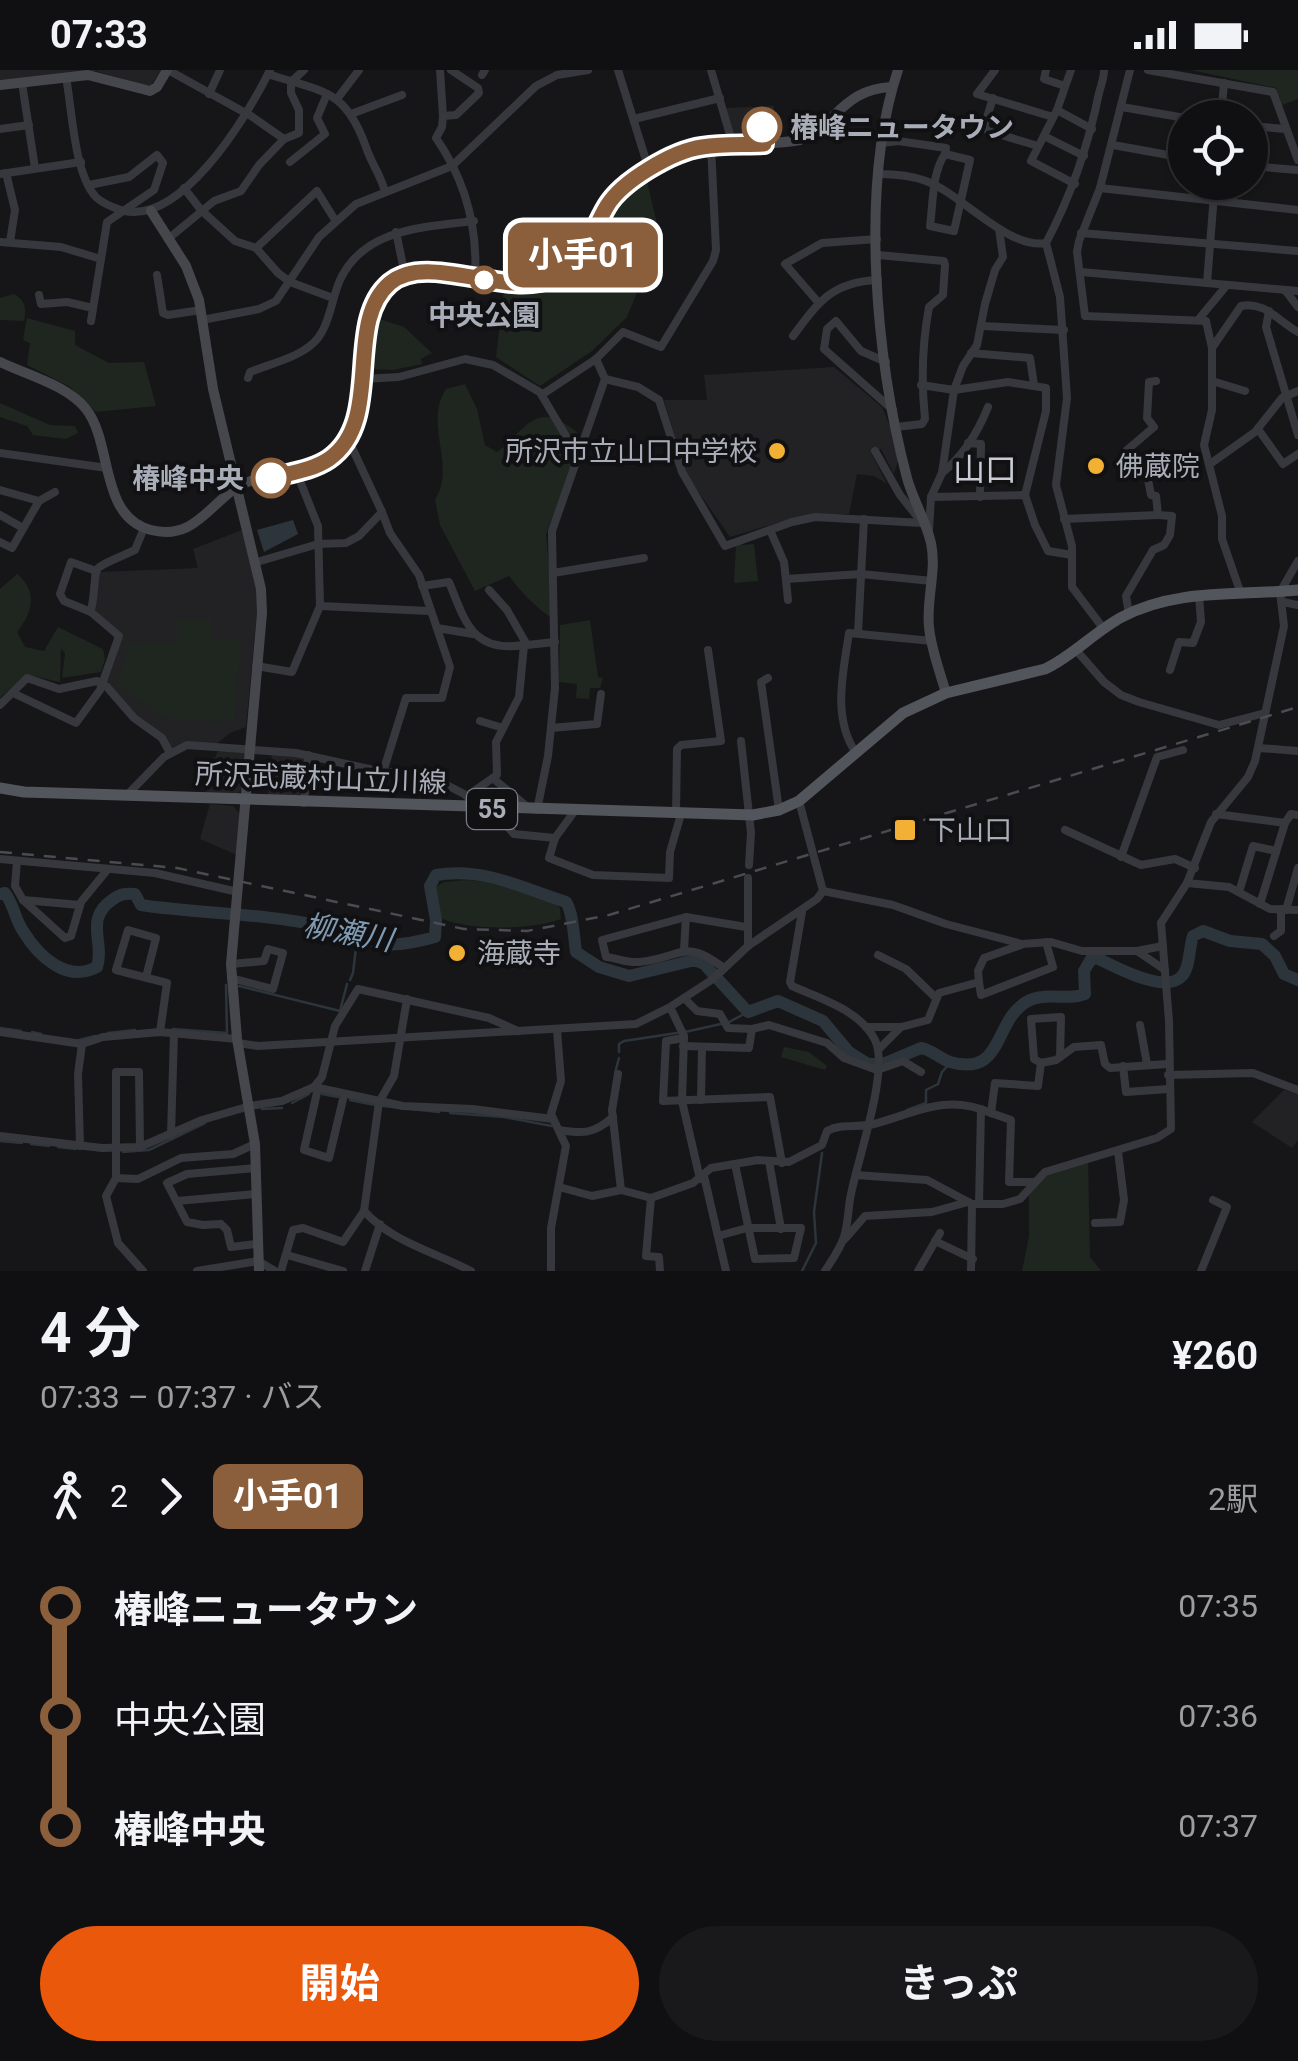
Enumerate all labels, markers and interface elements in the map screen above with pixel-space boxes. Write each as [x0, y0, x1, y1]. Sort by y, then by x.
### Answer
text: 07:33 [50, 13, 148, 57]
map controls [1168, 100, 1268, 200]
button: locate [1168, 100, 1268, 200]
marker: 椿峰ニュータウン [743, 108, 781, 146]
place label: 椿峰ニュータウン [790, 111, 1014, 144]
line badge: 小手01 [513, 222, 653, 288]
text: 小手01 [528, 235, 638, 276]
marker: 中央公園 [471, 267, 497, 293]
place label: 中央公園 [428, 299, 540, 332]
place label: 所沢市立山口中学校 [505, 435, 757, 468]
marker: 所沢市立山口中学校 [766, 440, 788, 462]
place label: 佛蔵院 [1116, 450, 1200, 483]
district label: 山口 [953, 451, 1017, 489]
marker: 佛蔵院 [1085, 455, 1107, 477]
marker: 椿峰中央 [252, 459, 290, 497]
place label: 椿峰中央 [132, 462, 244, 495]
street label: 所沢武蔵村山立川線 [194, 758, 447, 799]
road number: 55 [467, 789, 517, 829]
place label: 下山口 [928, 814, 1012, 847]
marker: 下山口 [892, 817, 918, 843]
water label: 柳瀬川 [301, 907, 398, 958]
place label: 海蔵寺 [477, 937, 561, 970]
marker: 海蔵寺 [446, 942, 468, 964]
text: 4 分 [40, 1301, 140, 1365]
text: ¥260 [1172, 1334, 1258, 1378]
text: 07:33 – 07:37 · バス [40, 1378, 325, 1416]
icon: walk [40, 1469, 95, 1524]
icon: forward [143, 1469, 198, 1524]
text: 小手01 [233, 1476, 343, 1517]
text: 2 [110, 1477, 128, 1515]
text: 2駅 [1208, 1480, 1258, 1518]
text: 07:35 [1178, 1587, 1258, 1625]
text: 椿峰ニュータウン [114, 1588, 418, 1632]
text: 07:36 [1178, 1697, 1258, 1735]
text: 中央公園 [114, 1698, 266, 1742]
text: 07:37 [1178, 1807, 1258, 1845]
text: 椿峰中央 [114, 1808, 266, 1852]
button: 開始 [40, 1926, 639, 2041]
button: きっぷ [659, 1926, 1258, 2041]

